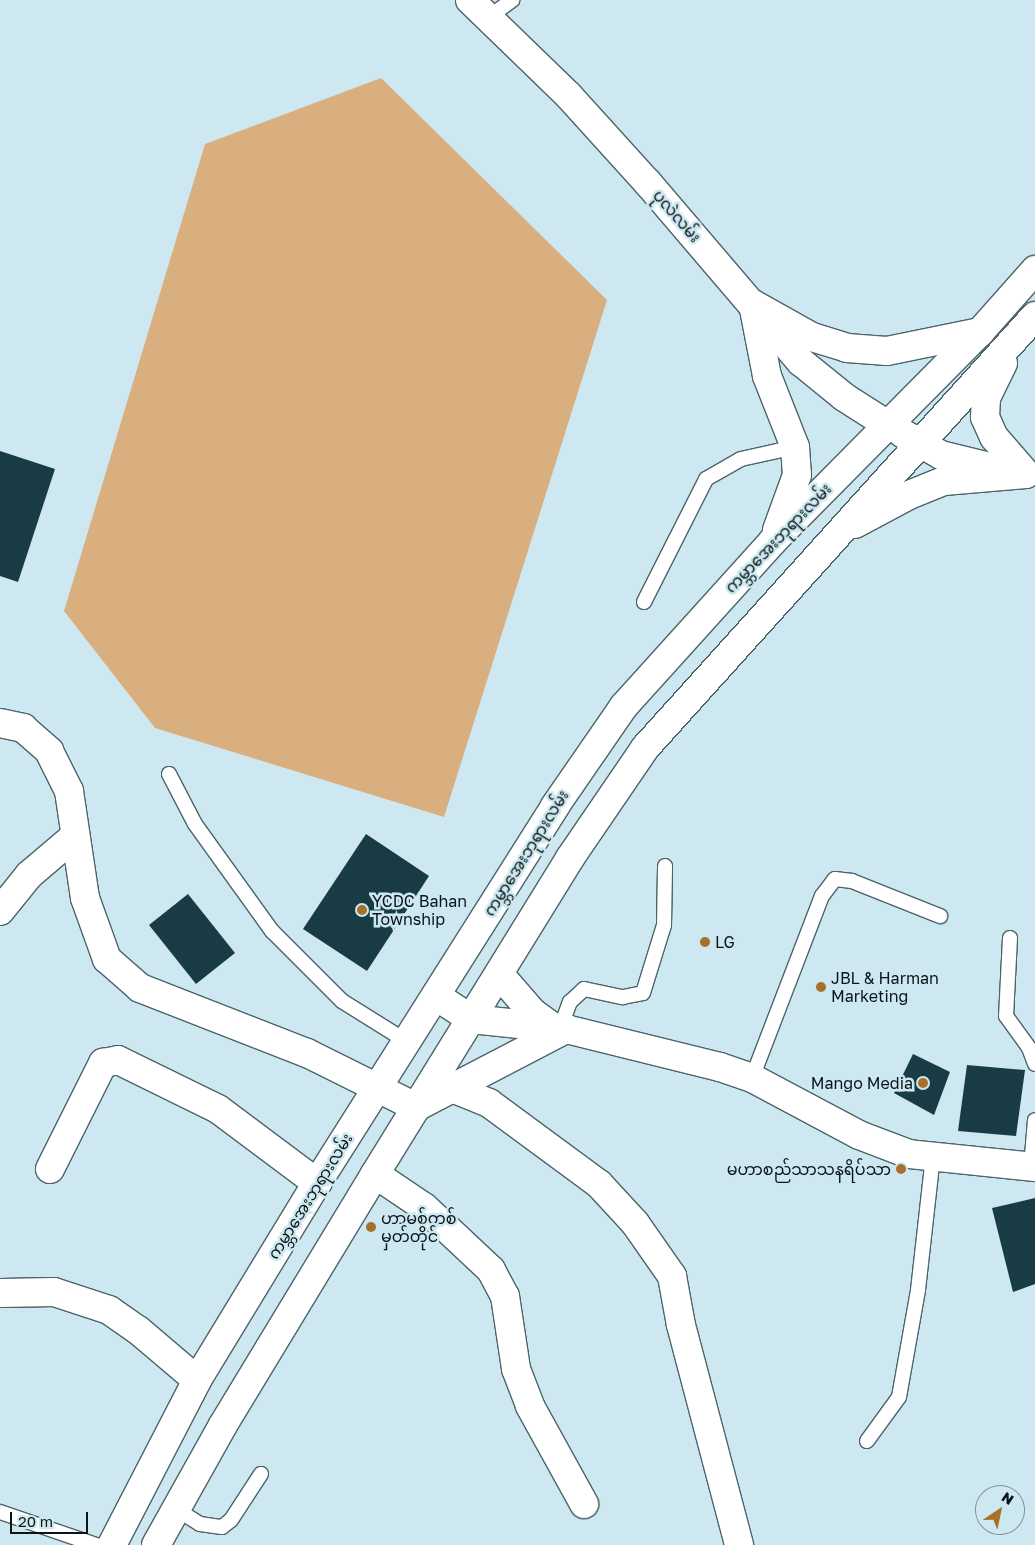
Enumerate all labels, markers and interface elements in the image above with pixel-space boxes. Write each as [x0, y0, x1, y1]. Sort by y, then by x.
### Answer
street label: ပုလဲလမ်း [649, 186, 705, 246]
street label: ကမ္ဘာအေးဘုရားလမ်း [721, 479, 835, 597]
street label: ကမ္ဘာအေးဘုရားလမ်း [479, 787, 573, 919]
place label: YCDC Bahan Township [372, 891, 467, 929]
marker: YCDC Bahan Township [356, 904, 368, 916]
place label: LG [715, 932, 735, 952]
marker: LG [699, 936, 711, 948]
place label: JBL & Harman Marketing [831, 968, 939, 1006]
marker: JBL & Harman Marketing [815, 981, 827, 993]
place label: Mango Media [811, 1073, 913, 1093]
marker: Mango Media [917, 1077, 929, 1089]
street label: ကမ္ဘာအေးဘုရားလမ်း [263, 1130, 357, 1262]
place label: မဟာစည်သာသနရိပ်သာ [727, 1159, 891, 1179]
marker: မဟာစည်သာသနရိပ်သာ [895, 1163, 907, 1175]
place label: ဟာမစ်တစ် မှတ်တိုင် [381, 1208, 457, 1246]
marker: ဟာမစ်တစ် မှတ်တိုင် [365, 1221, 377, 1233]
north arrow [975, 1485, 1025, 1535]
text: N [999, 1488, 1017, 1508]
scale bar [12, 1502, 90, 1534]
text: 20 m [18, 1512, 53, 1530]

